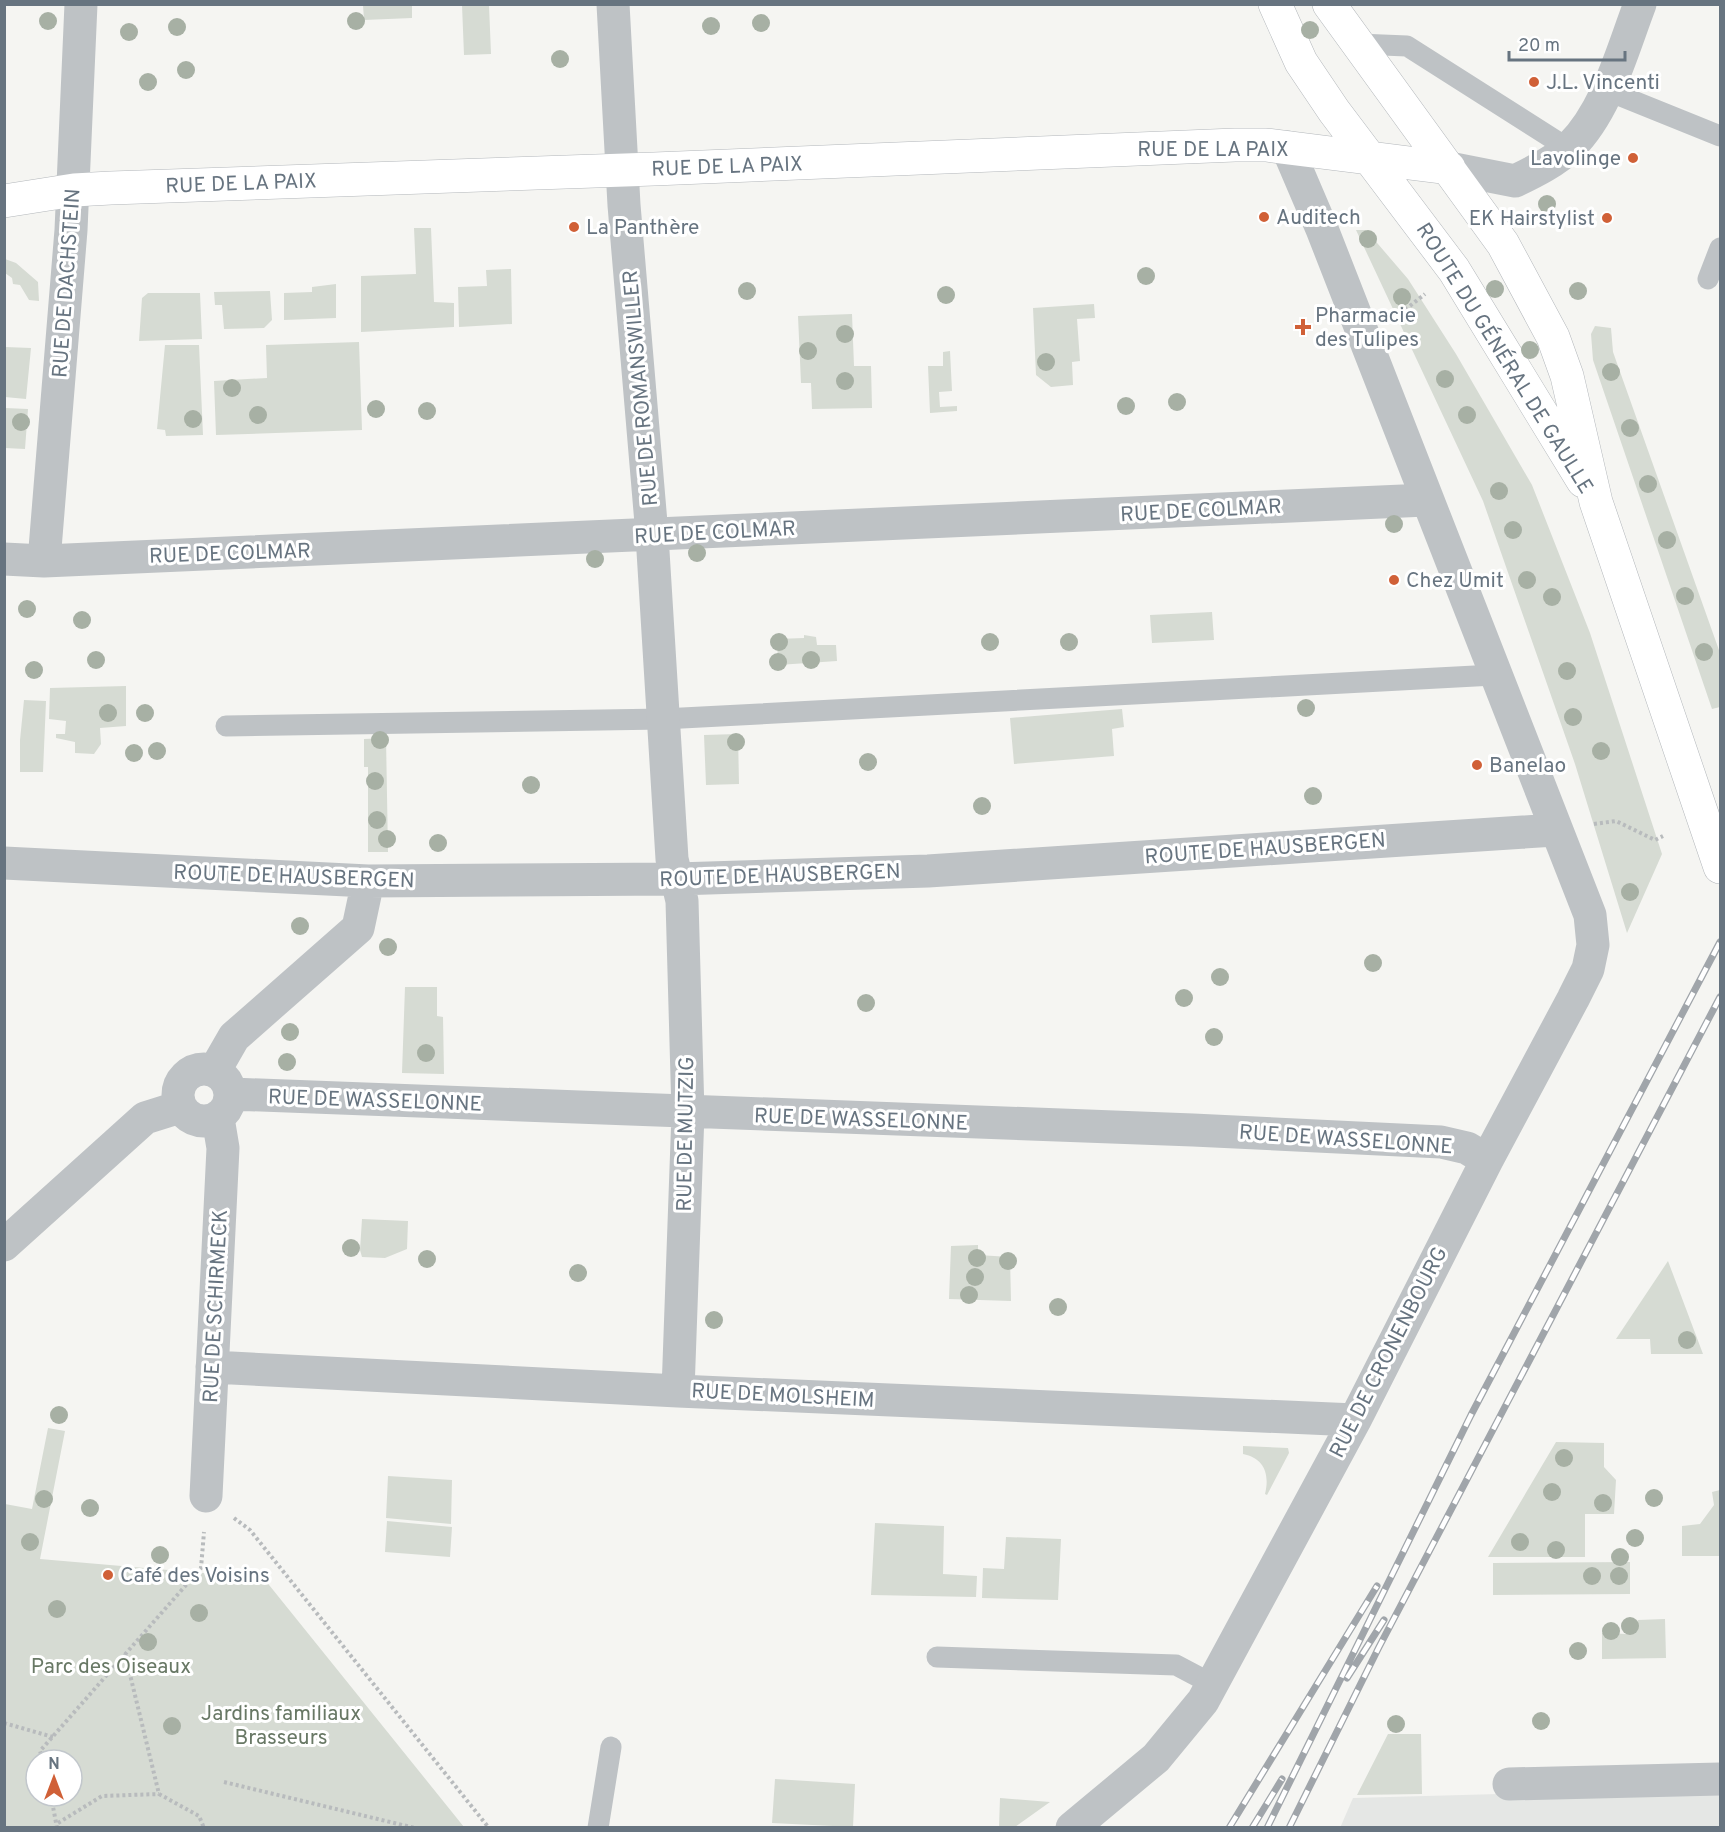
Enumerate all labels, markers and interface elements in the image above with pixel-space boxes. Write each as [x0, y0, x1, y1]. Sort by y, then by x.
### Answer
scale bar [1509, 24, 1624, 62]
text: 20 m [1518, 35, 1560, 58]
place label: J.L. Vincenti [1546, 70, 1660, 97]
marker: J.L. Vincenti [1527, 75, 1541, 89]
street label: RUE DE LA PAIX [1137, 137, 1289, 164]
place label: Lavolinge [1530, 146, 1621, 173]
street label: RUE DE LA PAIX [651, 151, 803, 184]
marker: Lavolinge [1626, 151, 1640, 165]
street label: RUE DE LA PAIX [165, 168, 317, 201]
street label: RUE DE DACHSTEIN [47, 188, 88, 379]
place label: Auditech [1276, 205, 1361, 232]
place label: EK Hairstylist [1469, 206, 1595, 233]
marker: Auditech [1257, 210, 1271, 224]
marker: EK Hairstylist [1600, 211, 1614, 225]
place label: La Panthère [586, 215, 699, 242]
street label: ROUTE DU GÉNÉRAL DE GAULLE [1409, 218, 1599, 499]
marker: La Panthère [567, 220, 581, 234]
street label: RUE DE ROMANSWILLER [618, 269, 665, 507]
place label: Pharmacie des Tulipes [1315, 303, 1419, 354]
marker: Pharmacie des Tulipes [1296, 320, 1310, 334]
street label: RUE DE COLMAR [1120, 494, 1283, 529]
street label: RUE DE COLMAR [634, 516, 797, 551]
street label: RUE DE COLMAR [149, 538, 311, 571]
place label: Chez Umit [1406, 568, 1504, 595]
marker: Chez Umit [1387, 573, 1401, 587]
place label: Banelao [1489, 753, 1566, 780]
marker: Banelao [1470, 758, 1484, 772]
street label: ROUTE DE HAUSBERGEN [1144, 828, 1387, 871]
street label: ROUTE DE HAUSBERGEN [659, 859, 901, 894]
street label: ROUTE DE HAUSBERGEN [173, 860, 415, 895]
street label: RUE DE MUTZIG [672, 1056, 701, 1212]
street label: RUE DE WASSELONNE [267, 1084, 483, 1119]
street label: RUE DE WASSELONNE [753, 1103, 969, 1138]
street label: RUE DE WASSELONNE [1238, 1120, 1454, 1161]
street label: RUE DE SCHIRMECK [198, 1209, 235, 1404]
street label: RUE DE CRONENBOURG [1324, 1242, 1454, 1463]
street label: RUE DE MOLSHEIM [691, 1378, 875, 1415]
place label: Café des Voisins [120, 1563, 270, 1590]
marker: Café des Voisins [101, 1568, 115, 1582]
park label: Parc des Oiseaux [31, 1654, 191, 1681]
park label: Jardins familiaux Brasseurs [201, 1701, 361, 1752]
north arrow [24, 1748, 84, 1808]
text: N [48, 1755, 60, 1775]

